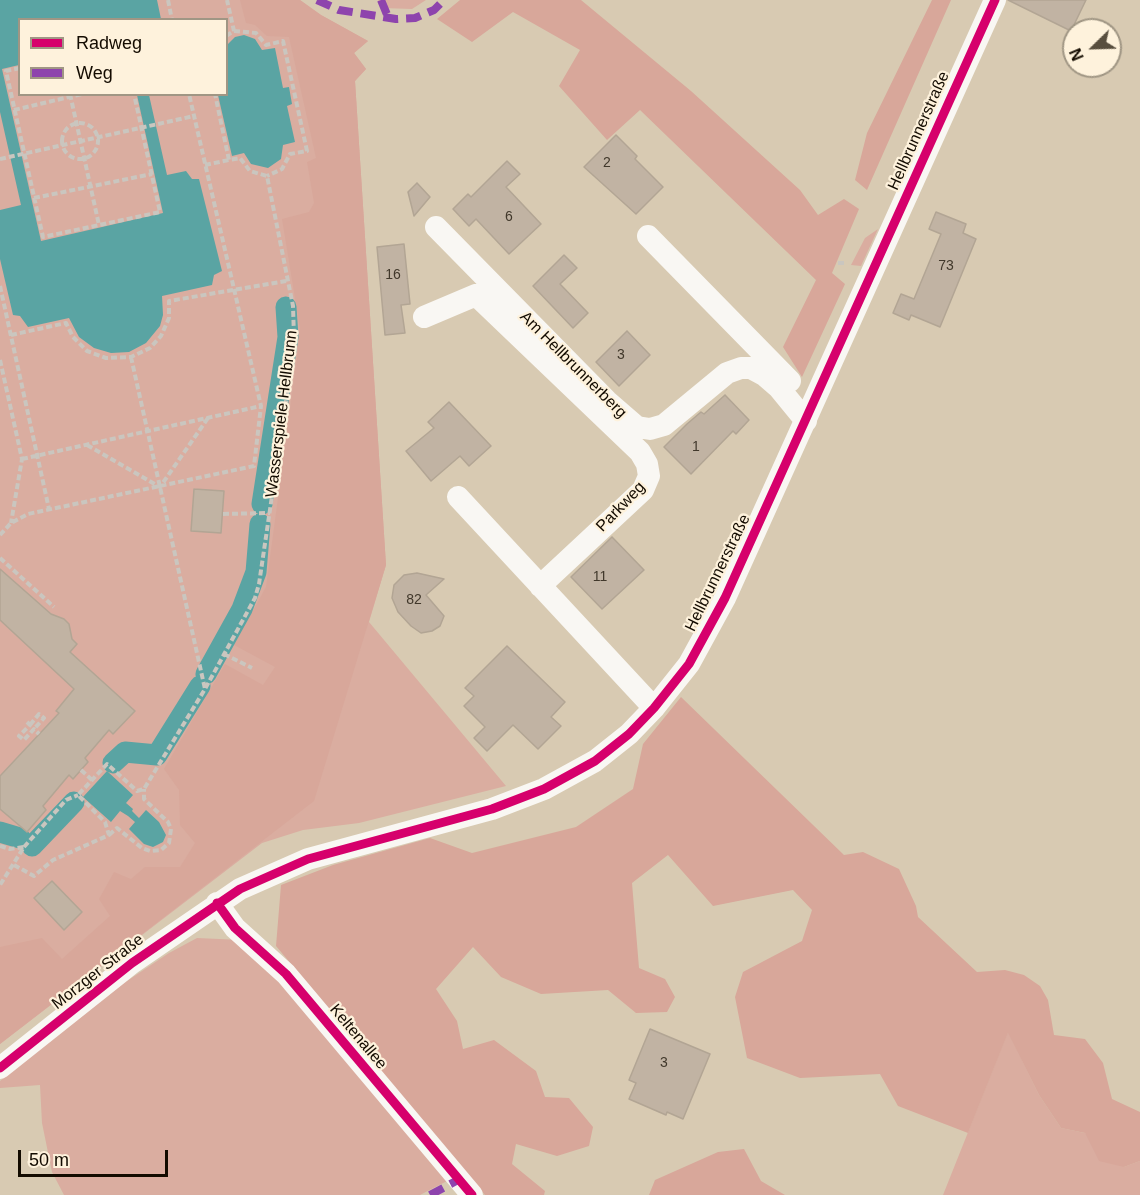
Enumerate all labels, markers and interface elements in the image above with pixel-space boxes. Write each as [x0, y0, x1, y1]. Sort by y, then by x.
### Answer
legend [18, 18, 228, 96]
north arrow [1062, 18, 1122, 78]
text: Radweg [76, 33, 142, 53]
text: N [1067, 46, 1087, 63]
text: Weg [76, 63, 113, 83]
street label: Hellbrunnerstraße [884, 69, 954, 193]
house number: 2 [603, 155, 611, 171]
house number: 6 [505, 209, 513, 225]
house number: 73 [938, 258, 954, 274]
house number: 16 [385, 267, 401, 283]
street label: Am Hellbrunnerberg [516, 308, 630, 422]
street label: Wasserspiele Hellbrunn [262, 329, 302, 499]
house number: 3 [617, 347, 625, 363]
house number: 1 [692, 439, 700, 455]
street label: Parkweg [592, 478, 650, 536]
street label: Hellbrunnerstraße [681, 511, 755, 635]
house number: 11 [593, 569, 607, 585]
house number: 82 [406, 592, 422, 608]
street label: Morzger Straße [48, 930, 148, 1014]
street label: Keltenallee [325, 1001, 391, 1073]
house number: 3 [660, 1055, 668, 1071]
scale bar [21, 1138, 171, 1176]
text: 50 m [29, 1150, 69, 1170]

